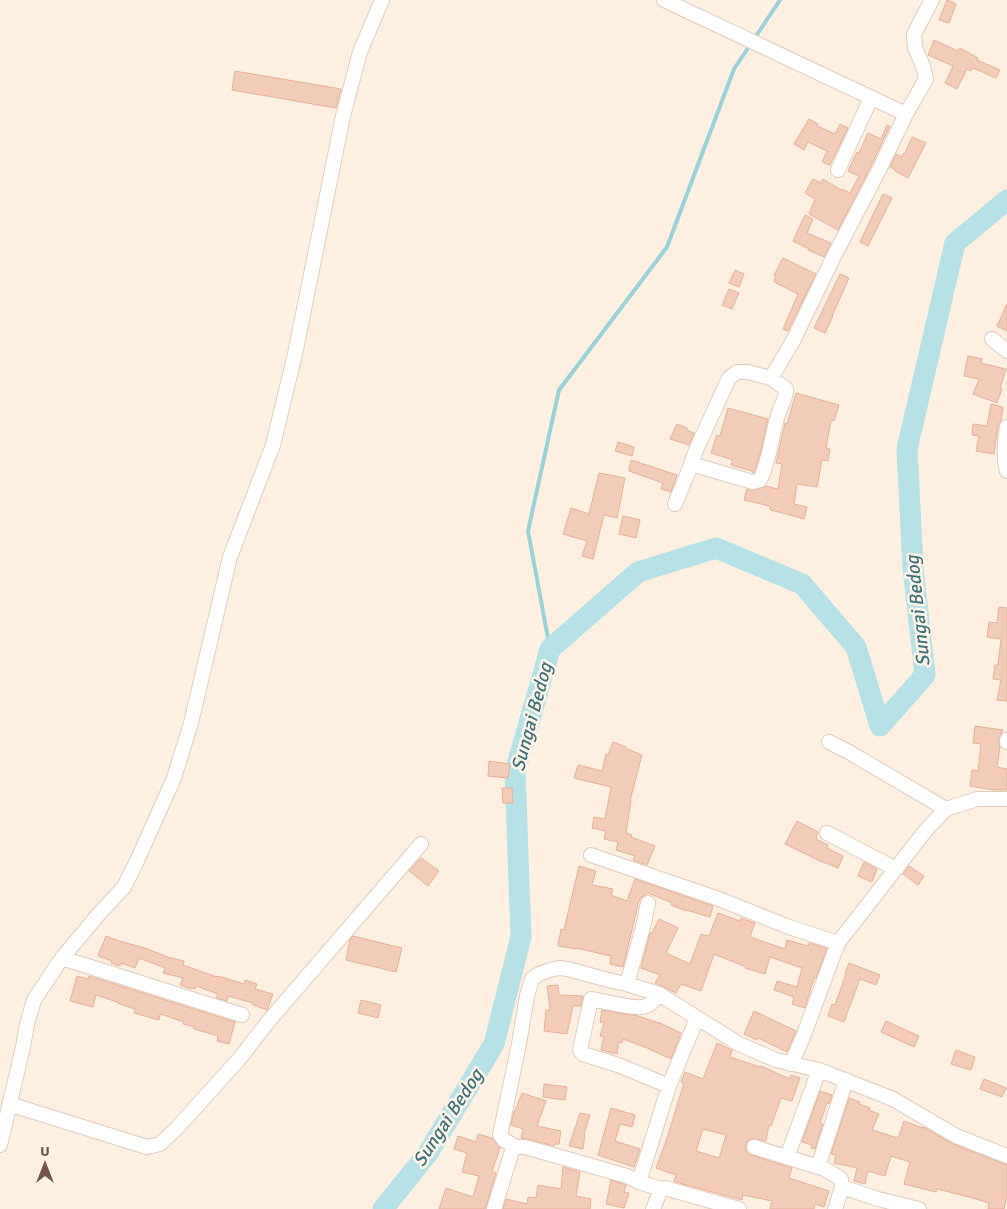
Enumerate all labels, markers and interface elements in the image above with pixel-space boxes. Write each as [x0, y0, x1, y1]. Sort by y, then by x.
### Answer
water label: Sungai Bedog [900, 552, 936, 668]
water label: Sungai Bedog [506, 658, 559, 774]
water label: Sungai Bedog [408, 1063, 489, 1171]
north arrow [20, 1139, 70, 1189]
text: U [40, 1143, 50, 1160]

